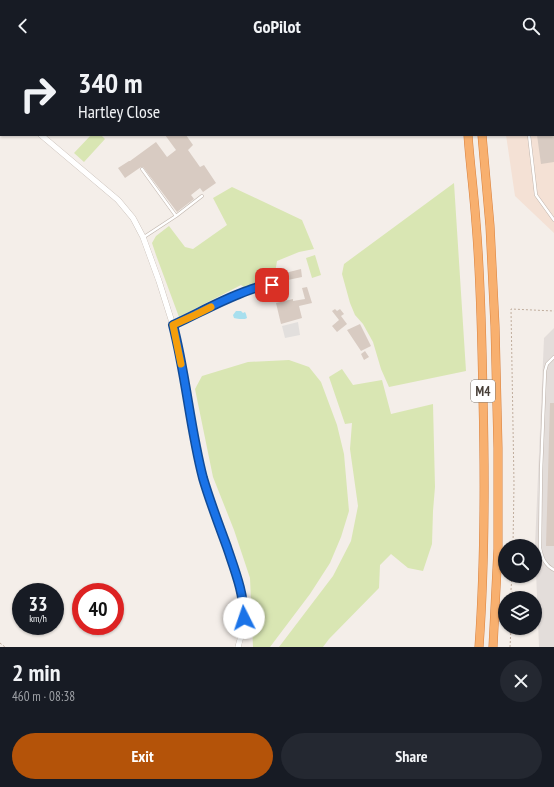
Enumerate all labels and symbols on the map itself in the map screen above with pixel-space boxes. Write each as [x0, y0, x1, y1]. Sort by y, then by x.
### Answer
pin [255, 268, 289, 302]
road number: M4 [471, 380, 495, 402]
speed limit sign: 40 [72, 583, 124, 635]
position arrow [223, 597, 265, 639]

